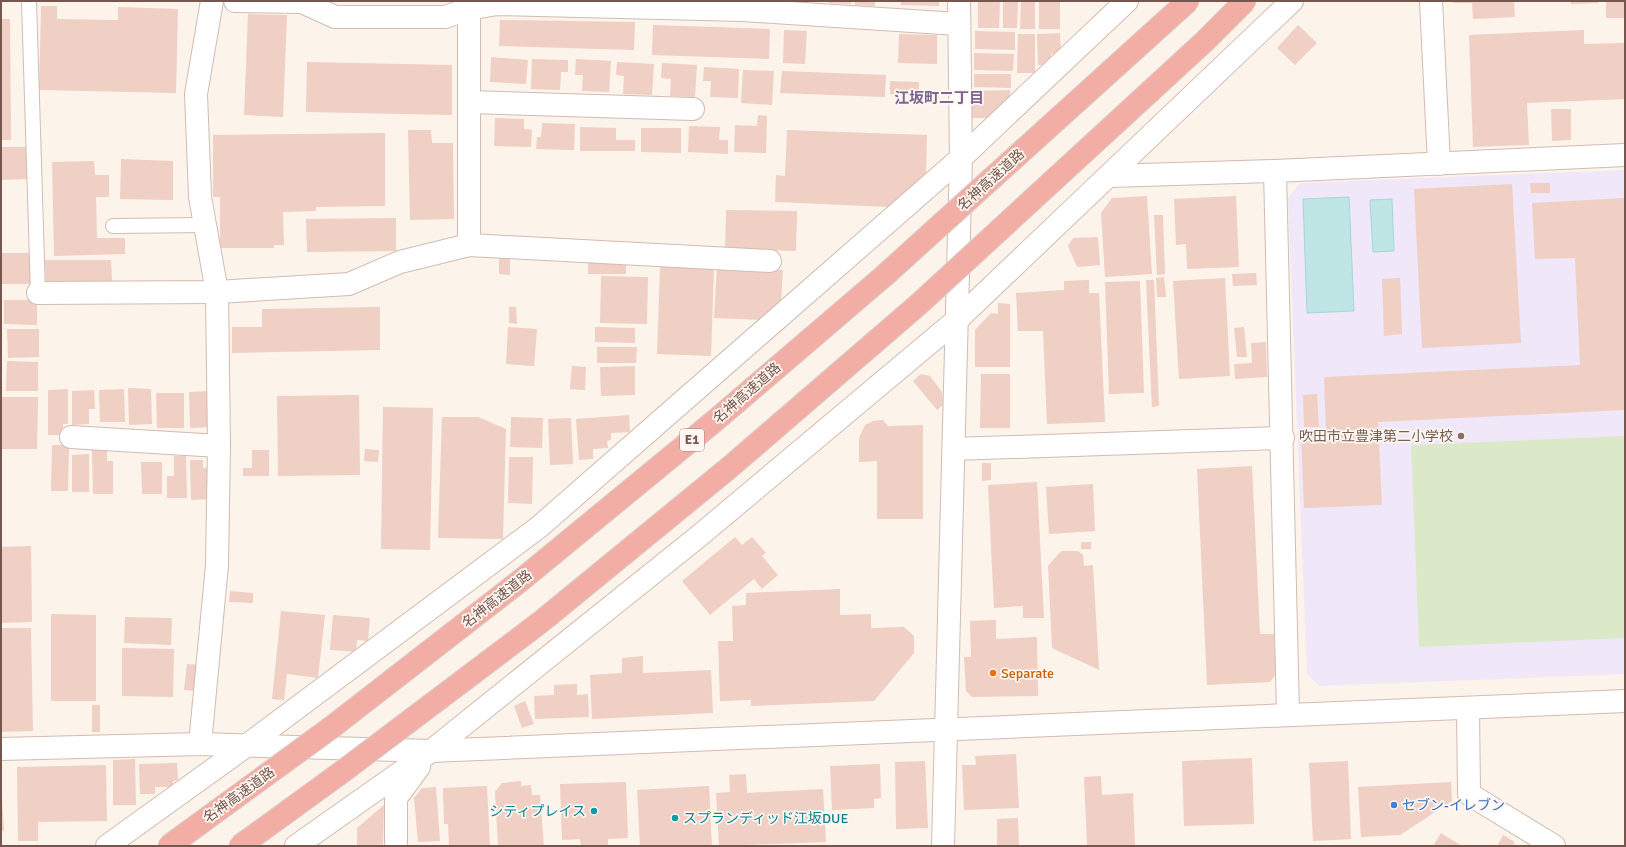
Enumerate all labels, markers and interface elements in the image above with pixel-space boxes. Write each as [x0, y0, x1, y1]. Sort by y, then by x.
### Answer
district label: 江坂町二丁目 [894, 89, 984, 107]
street label: 名神高速道路 [954, 146, 1028, 214]
street label: 名神高速道路 [710, 359, 784, 427]
place label: 吹田市立豊津第二小学校 [1299, 428, 1453, 445]
road number: E1 [680, 429, 704, 451]
marker: 吹田市立豊津第二小学校 [1456, 431, 1466, 441]
street label: 名神高速道路 [459, 566, 535, 632]
place label: Separate [1001, 665, 1054, 682]
marker: Separate [988, 668, 998, 678]
street label: 名神高速道路 [200, 763, 278, 827]
place label: セブン-イレブン [1402, 797, 1505, 814]
marker: セブン-イレブン [1389, 800, 1399, 810]
place label: シティプレイス [489, 803, 586, 820]
marker: シティプレイス [589, 806, 599, 816]
place label: スプランディッド江坂DUE [683, 810, 848, 827]
marker: スプランディッド江坂DUE [670, 813, 680, 823]

